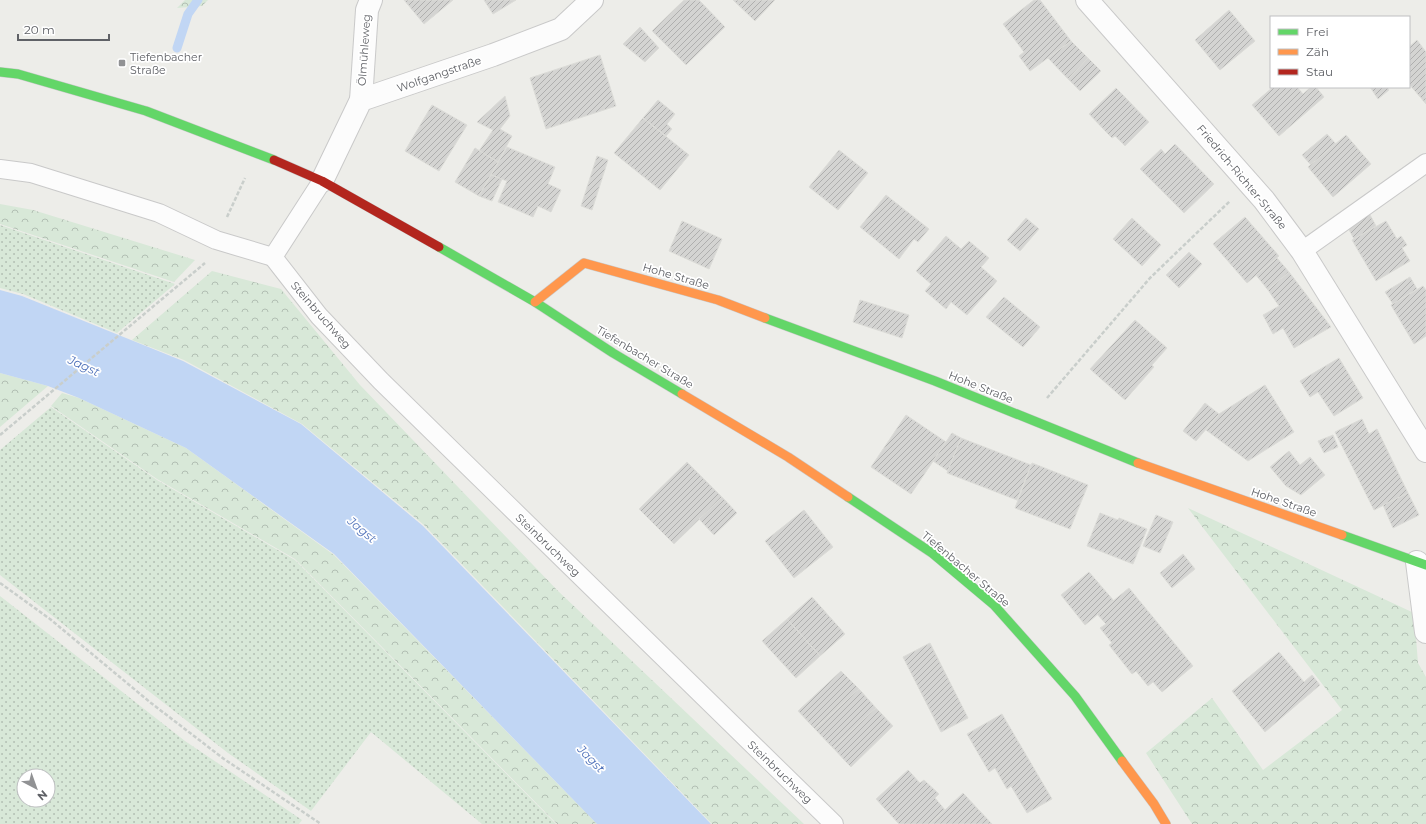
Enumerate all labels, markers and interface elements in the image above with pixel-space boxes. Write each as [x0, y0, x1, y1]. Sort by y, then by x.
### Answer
street label: Ölmühleweg [355, 14, 373, 86]
scale bar [18, 16, 109, 42]
legend [1270, 16, 1410, 88]
text: 20 m [24, 22, 55, 37]
text: Frei [1306, 24, 1329, 39]
text: Zäh [1306, 44, 1329, 59]
place label: Tiefenbacher Straße [130, 50, 202, 77]
street label: Wolfgangstraße [395, 53, 483, 95]
marker: Tiefenbacher Straße [117, 58, 127, 68]
text: Stau [1306, 64, 1333, 79]
street label: Friedrich-Richter-Straße [1194, 122, 1290, 233]
street label: Hohe Straße [641, 260, 711, 292]
street label: Steinbruchweg [288, 279, 354, 351]
street label: Tiefenbacher Straße [594, 322, 696, 392]
water label: Jagst [65, 351, 102, 379]
street label: Hohe Straße [947, 368, 1016, 406]
street label: Hohe Straße [1249, 484, 1319, 520]
street label: Steinbruchweg [513, 511, 583, 579]
water label: Jagst [344, 513, 380, 546]
street label: Tiefenbacher Straße [919, 528, 1013, 610]
street label: Steinbruchweg [745, 738, 815, 806]
water label: Jagst [574, 741, 608, 776]
north arrow [16, 768, 56, 808]
text: N [35, 787, 51, 804]

